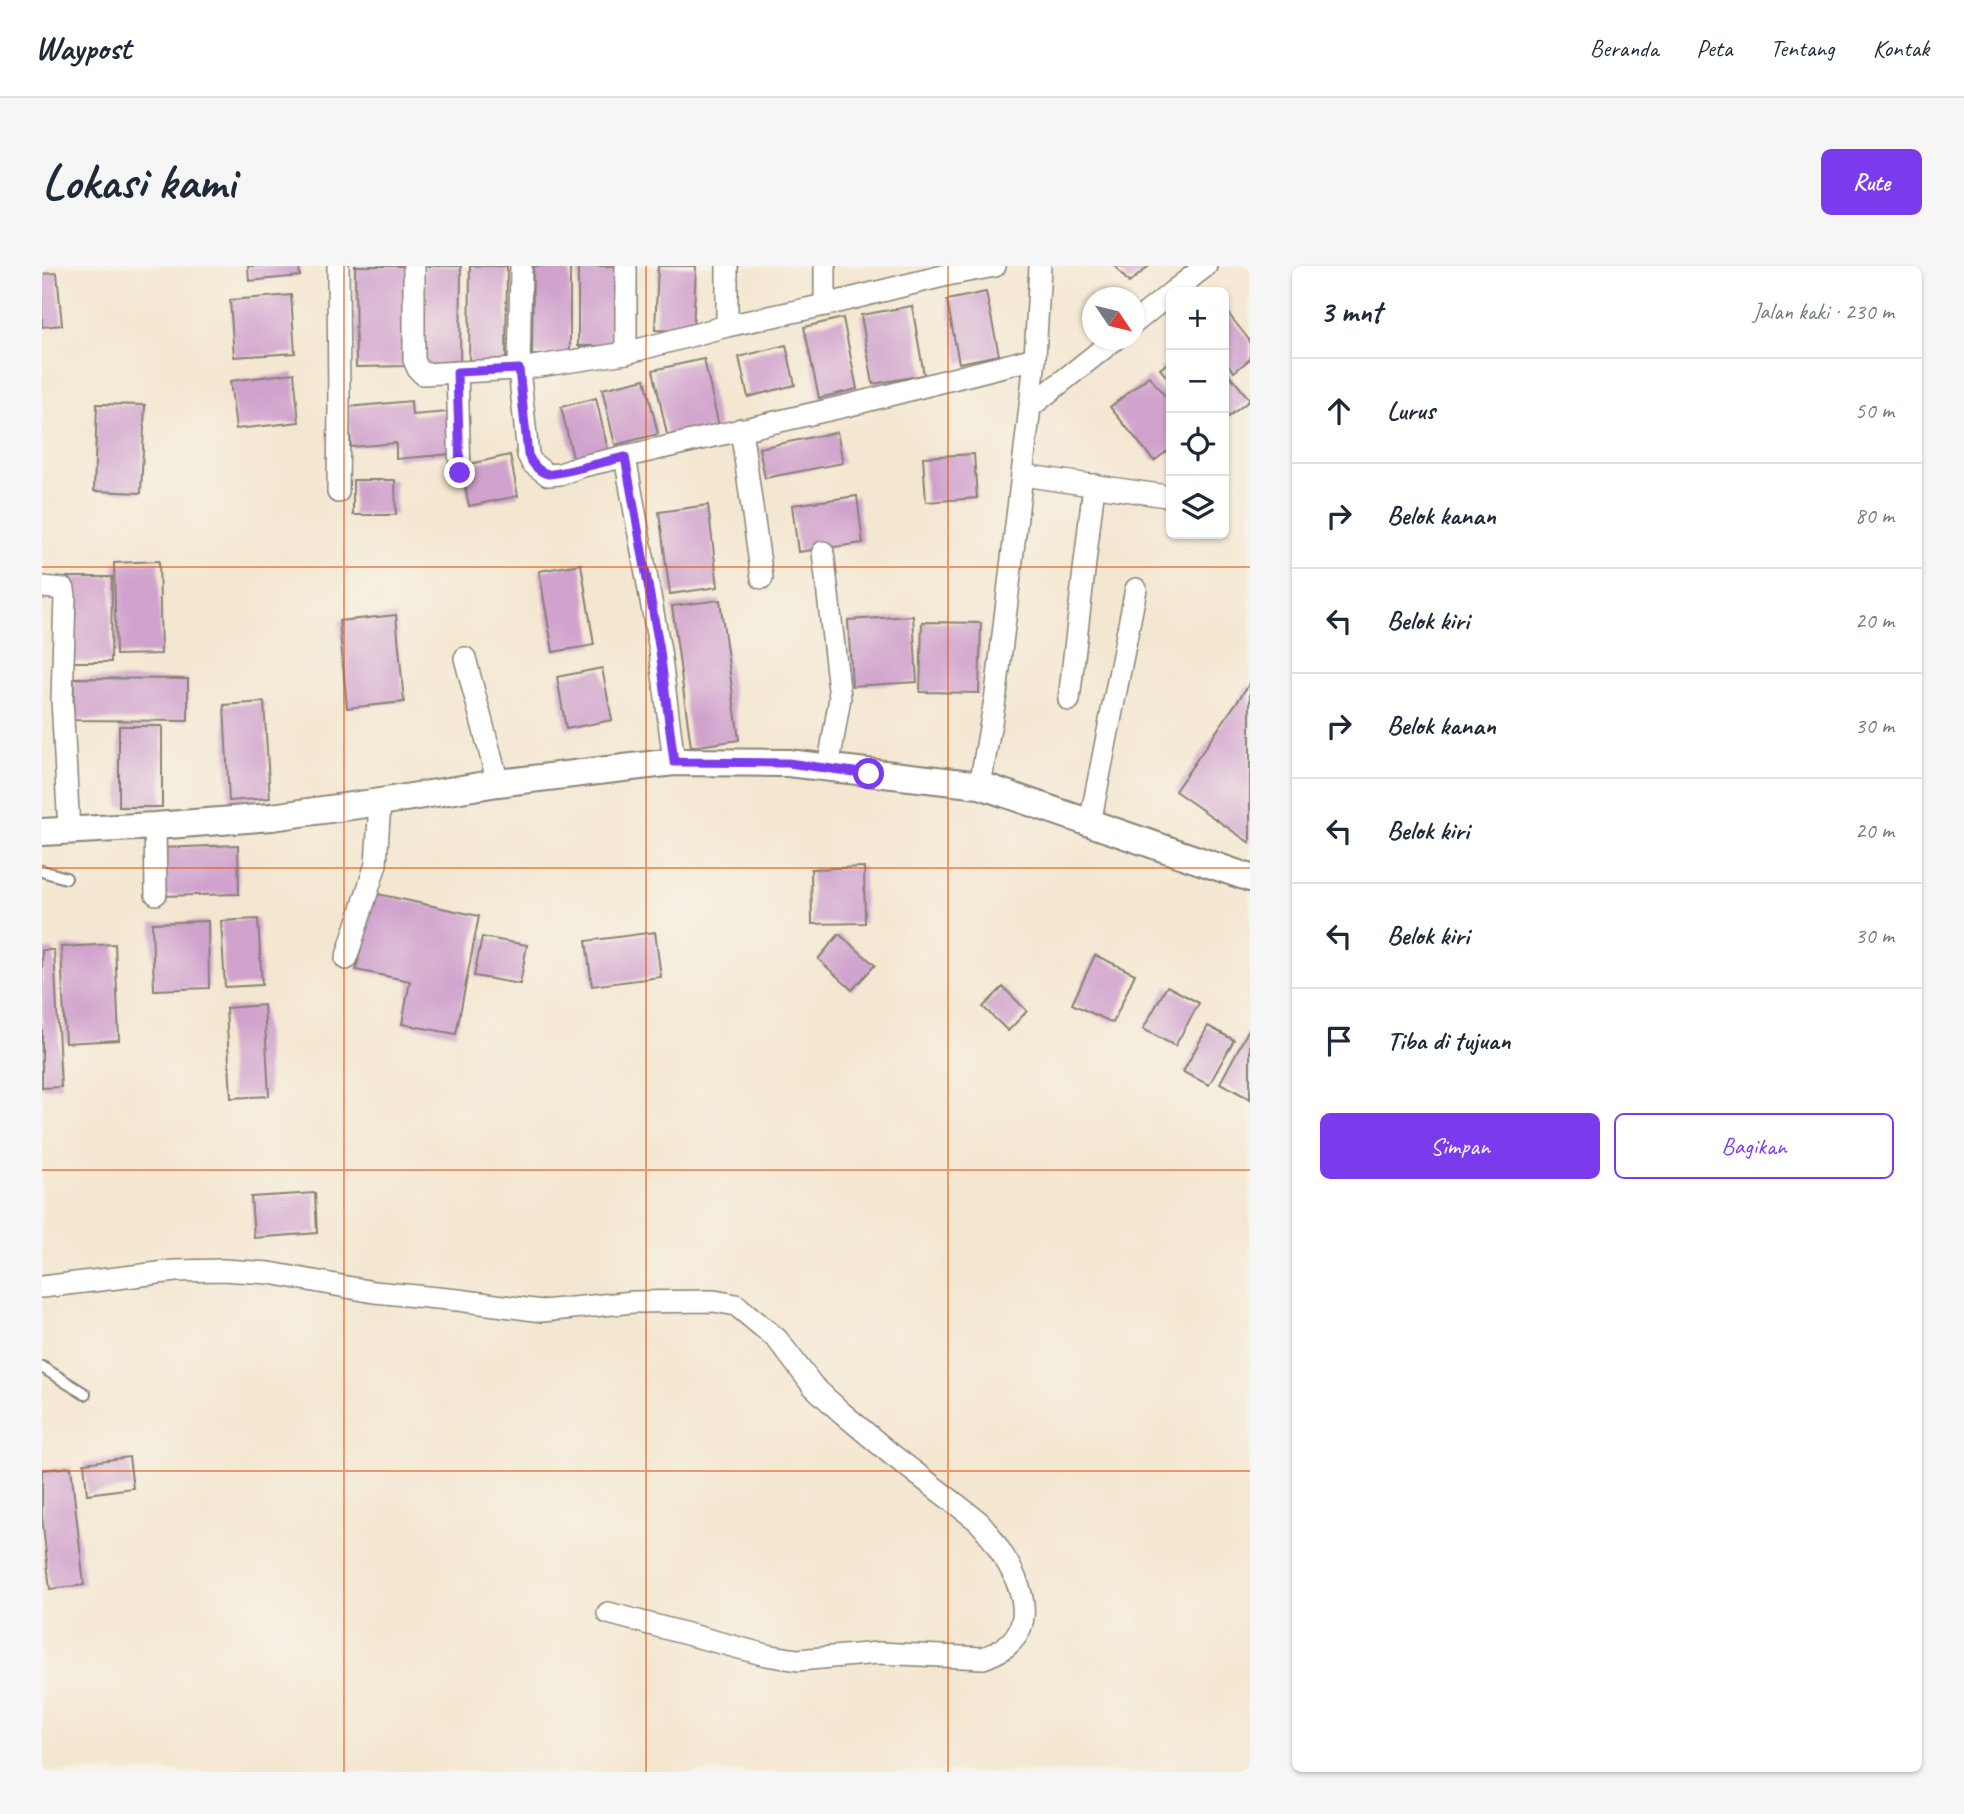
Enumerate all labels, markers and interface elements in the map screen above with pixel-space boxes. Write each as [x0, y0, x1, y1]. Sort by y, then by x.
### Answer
text: Waypost [35, 27, 131, 69]
text: Beranda [1590, 33, 1658, 63]
text: Peta [1696, 33, 1732, 63]
text: Tentang [1770, 33, 1835, 63]
text: Kontak [1873, 33, 1929, 63]
button: Rute [1821, 149, 1922, 215]
text: Lokasi kami [42, 151, 235, 213]
north arrow [1082, 287, 1145, 350]
map controls [1166, 287, 1229, 539]
button: + [1166, 287, 1229, 350]
text: 3 mnt [1320, 293, 1382, 331]
text: Jalan kaki · 230 m [1752, 297, 1894, 326]
button: − [1166, 350, 1229, 413]
icon: ahead [1320, 392, 1358, 430]
text: Lurus [1387, 394, 1435, 427]
text: 50 m [1855, 396, 1894, 425]
button: locate [1166, 413, 1229, 476]
route end [444, 457, 475, 488]
button: layers [1166, 476, 1229, 539]
icon: right [1320, 497, 1358, 535]
text: Belok kanan [1387, 499, 1496, 532]
text: 80 m [1855, 501, 1894, 530]
icon: left [1320, 602, 1358, 640]
text: Belok kiri [1387, 604, 1469, 637]
text: 20 m [1855, 606, 1894, 635]
icon: right [1320, 707, 1358, 745]
text: Belok kanan [1387, 709, 1496, 742]
text: 30 m [1855, 711, 1894, 740]
route start [853, 758, 884, 789]
icon: left [1320, 812, 1358, 850]
text: Belok kiri [1387, 814, 1469, 847]
text: 20 m [1855, 816, 1894, 845]
icon: left [1320, 917, 1358, 955]
text: Belok kiri [1387, 919, 1469, 952]
text: 30 m [1855, 921, 1894, 950]
icon: arrive [1320, 1022, 1358, 1060]
text: Tiba di tujuan [1387, 1024, 1511, 1057]
button: Simpan [1320, 1113, 1600, 1179]
button: Bagikan [1614, 1113, 1894, 1179]

